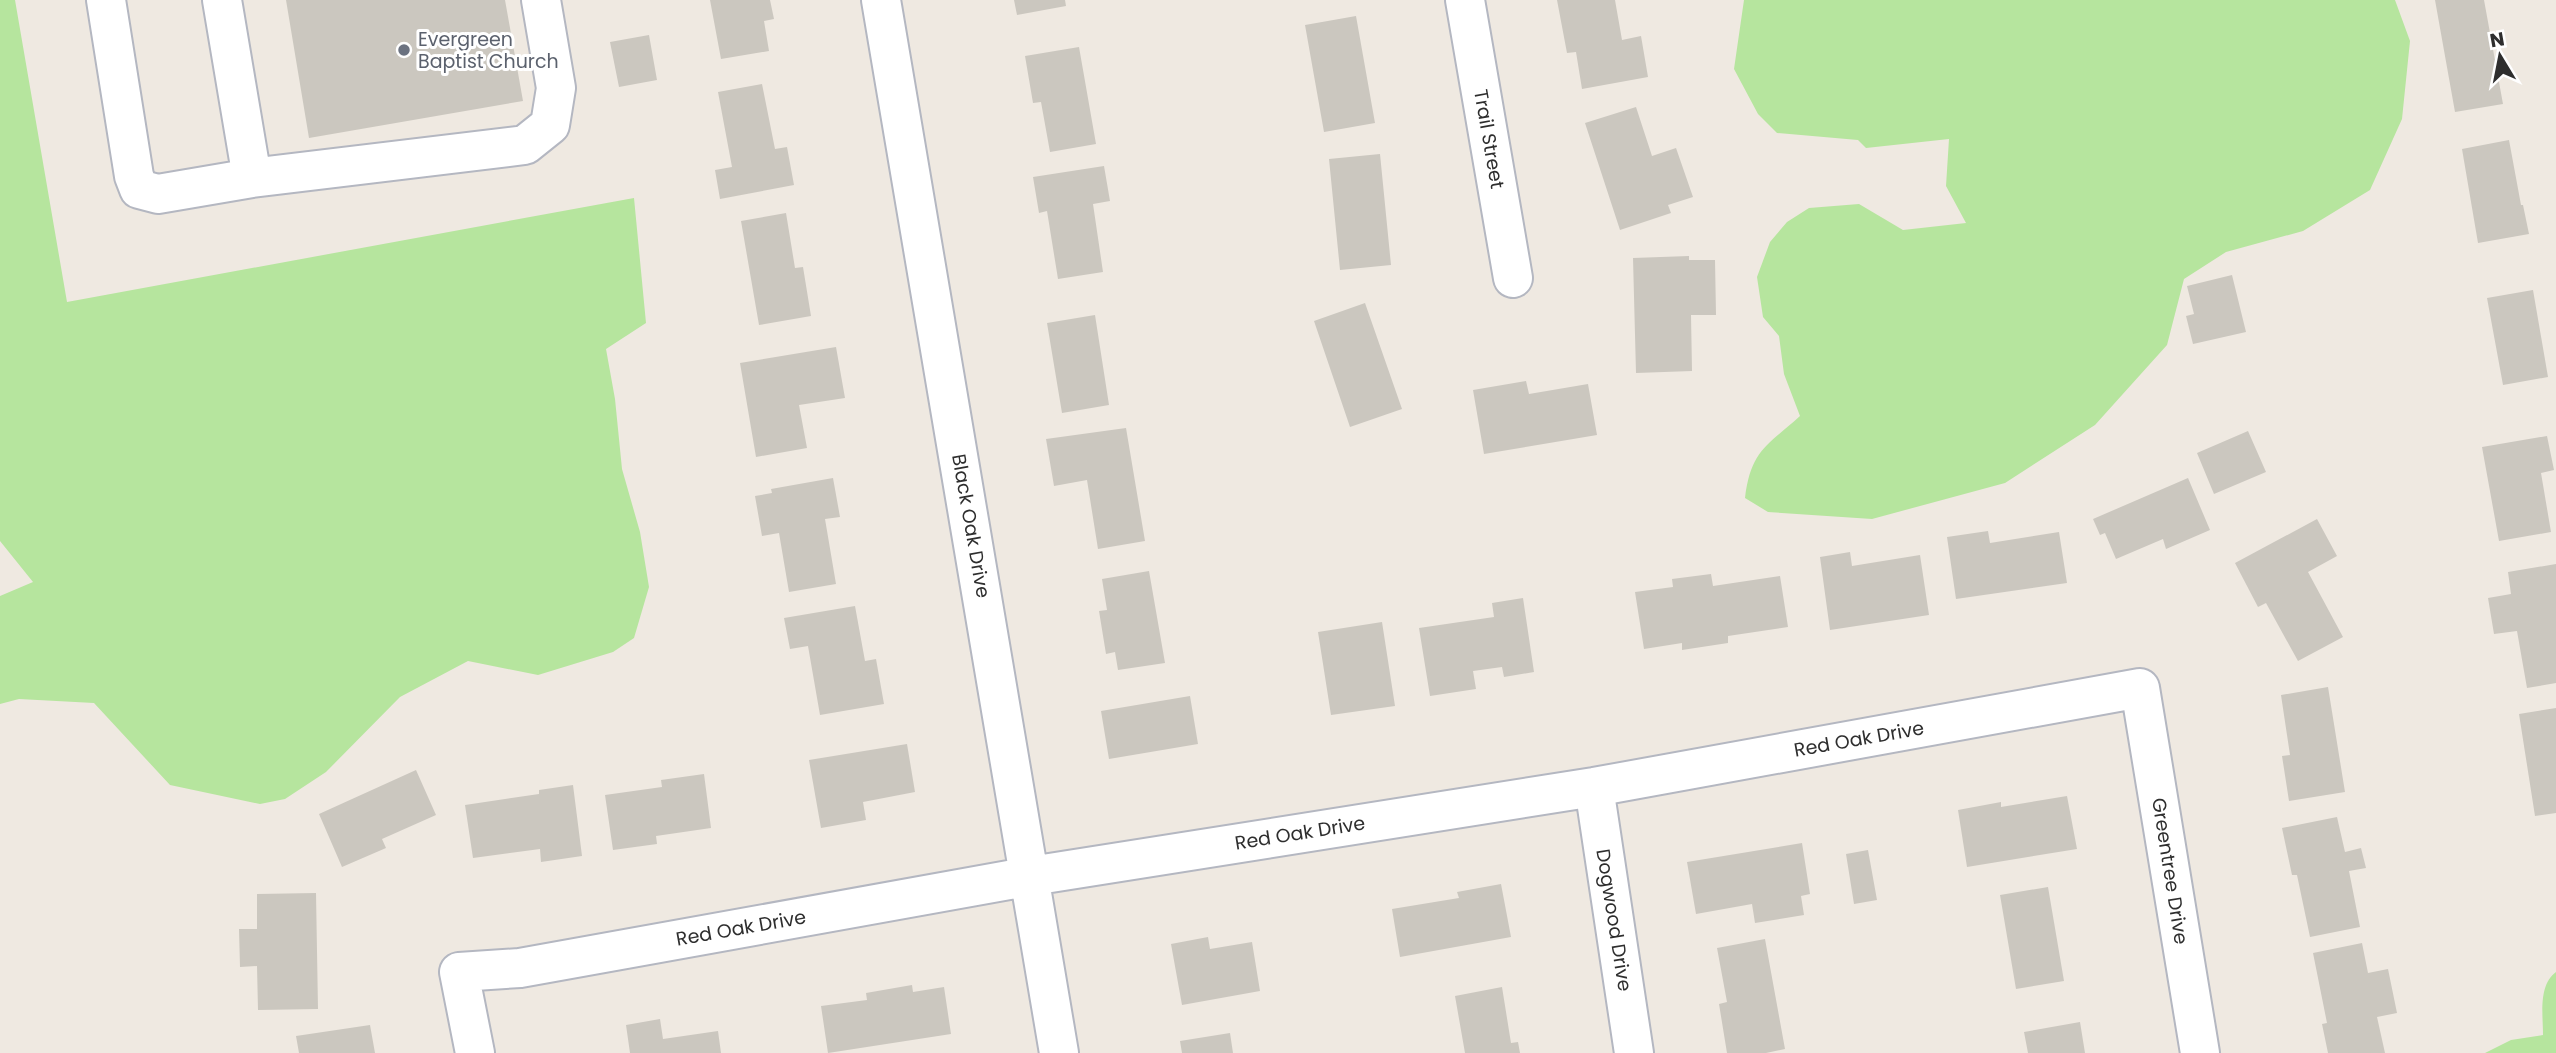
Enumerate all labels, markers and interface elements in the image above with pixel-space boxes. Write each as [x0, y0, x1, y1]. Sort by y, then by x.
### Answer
north arrow [2465, 21, 2535, 91]
text: N [2488, 25, 2507, 54]
place label: Evergreen Baptist Church [418, 26, 559, 75]
marker: Evergreen Baptist Church [396, 42, 412, 58]
street label: Trail Street [1467, 87, 1511, 191]
street label: Black Oak Drive [945, 452, 997, 600]
street label: Red Oak Drive [1792, 714, 1926, 764]
street label: Greentree Drive [2145, 796, 2195, 946]
street label: Red Oak Drive [1233, 809, 1367, 857]
street label: Dogwood Drive [1589, 847, 1639, 993]
street label: Red Oak Drive [674, 903, 808, 953]

